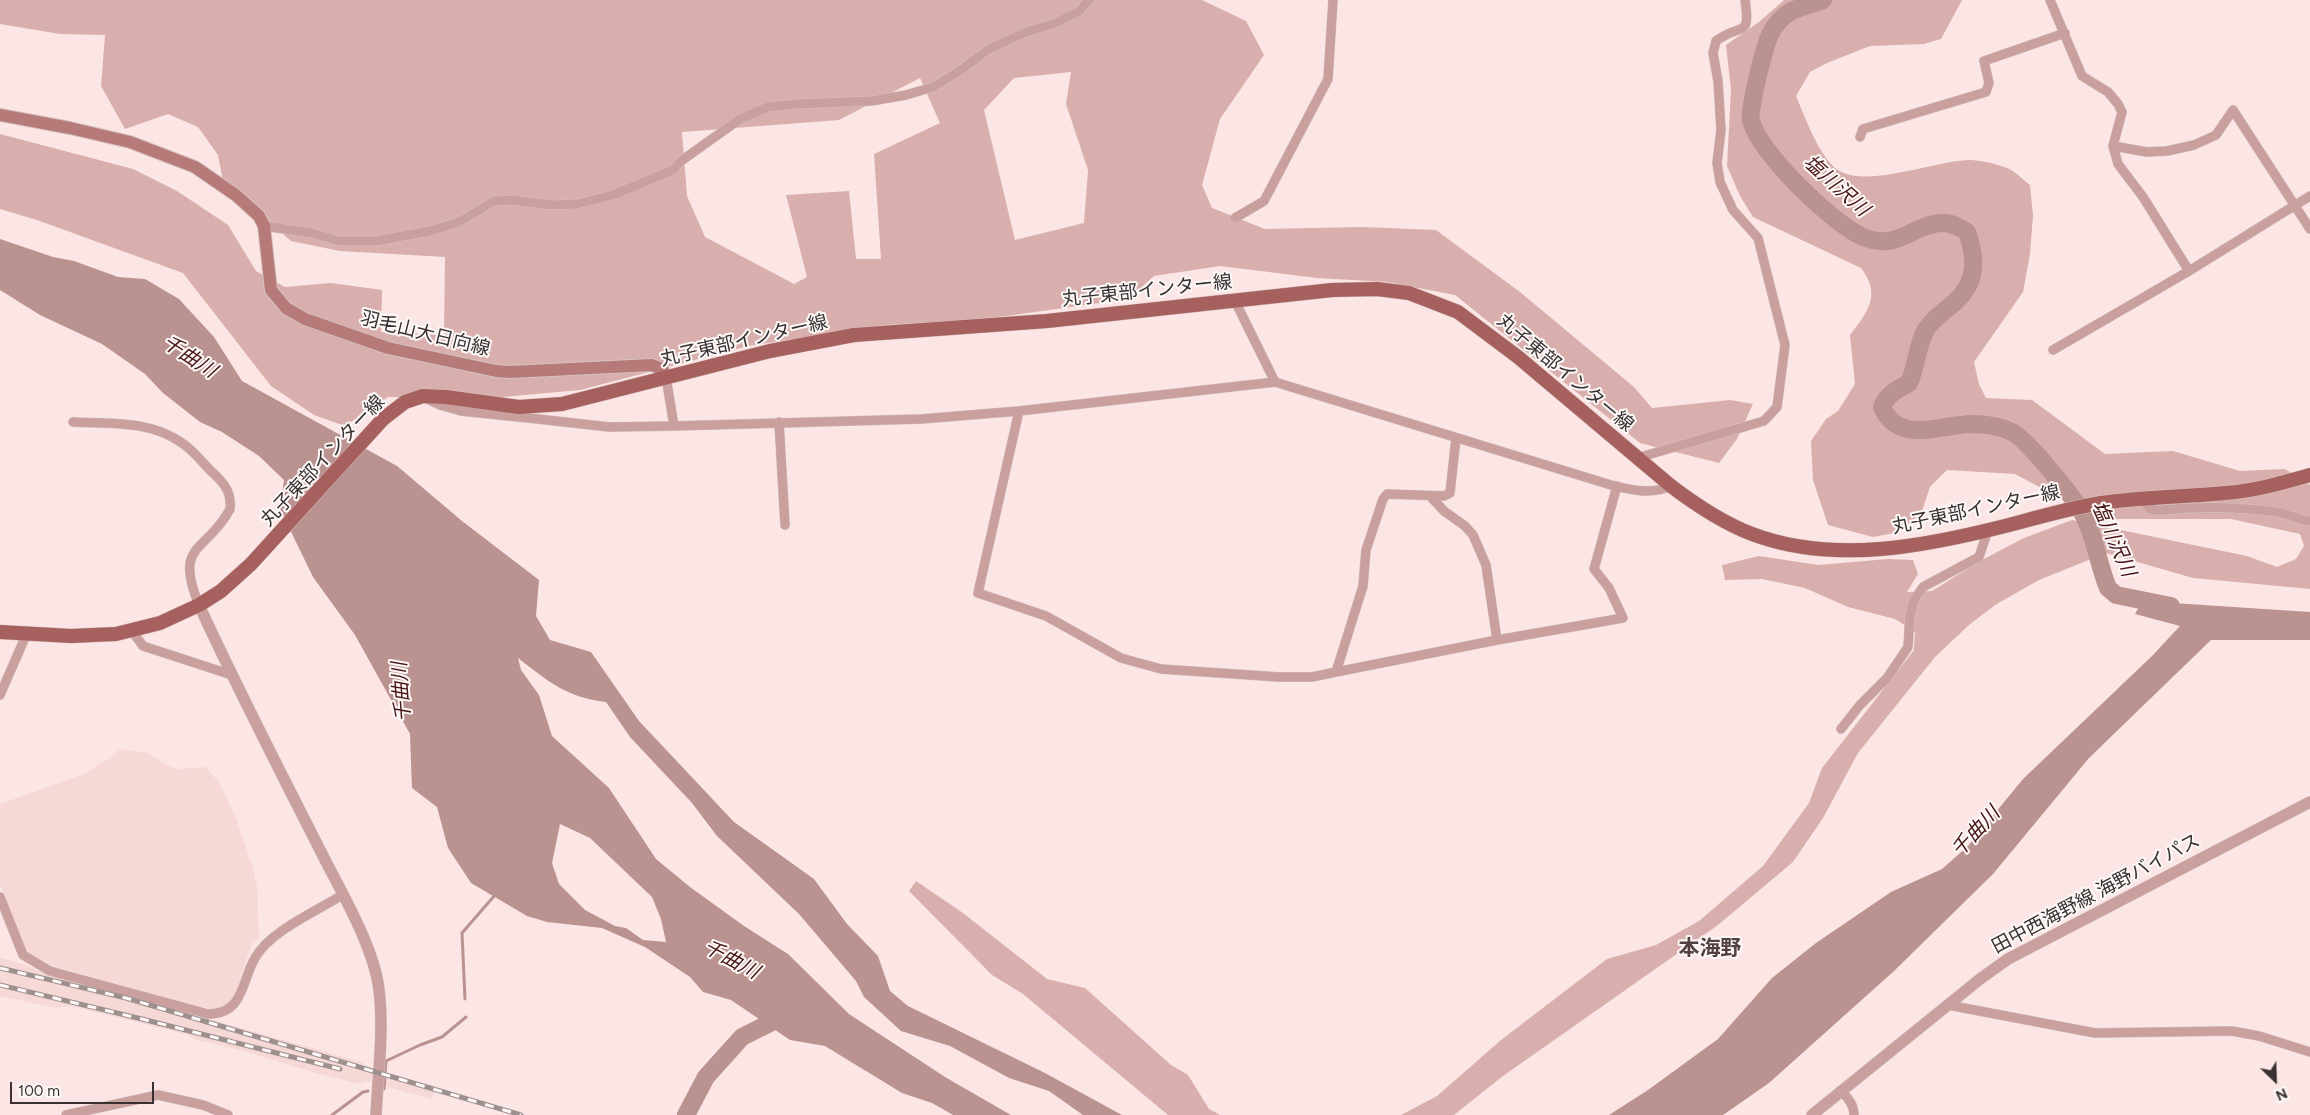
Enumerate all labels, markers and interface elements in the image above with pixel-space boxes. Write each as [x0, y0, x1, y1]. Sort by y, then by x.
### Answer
water label: 塩川沢川 [1798, 150, 1874, 222]
street label: 丸子東部インター線 [1061, 271, 1233, 311]
street label: 羽毛山大日向線 [358, 307, 492, 361]
street label: 丸子東部インター線 [1492, 309, 1638, 437]
street label: 丸子東部インター線 [658, 311, 830, 371]
water label: 千曲川 [157, 331, 221, 383]
street label: 丸子東部インター線 [256, 391, 390, 531]
street label: 丸子東部インター線 [1890, 481, 2062, 539]
water label: 塩川沢川 [2086, 498, 2140, 580]
water label: 千曲川 [388, 661, 416, 723]
water label: 千曲川 [1947, 802, 2005, 862]
street label: 田中西海野線 海野バイパス [1988, 829, 2204, 959]
water label: 千曲川 [699, 935, 763, 985]
district label: 本海野 [1679, 936, 1741, 962]
north arrow [2250, 1055, 2300, 1105]
scale bar [12, 1072, 156, 1104]
text: 100 m [18, 1082, 60, 1100]
text: N [2273, 1084, 2290, 1104]

